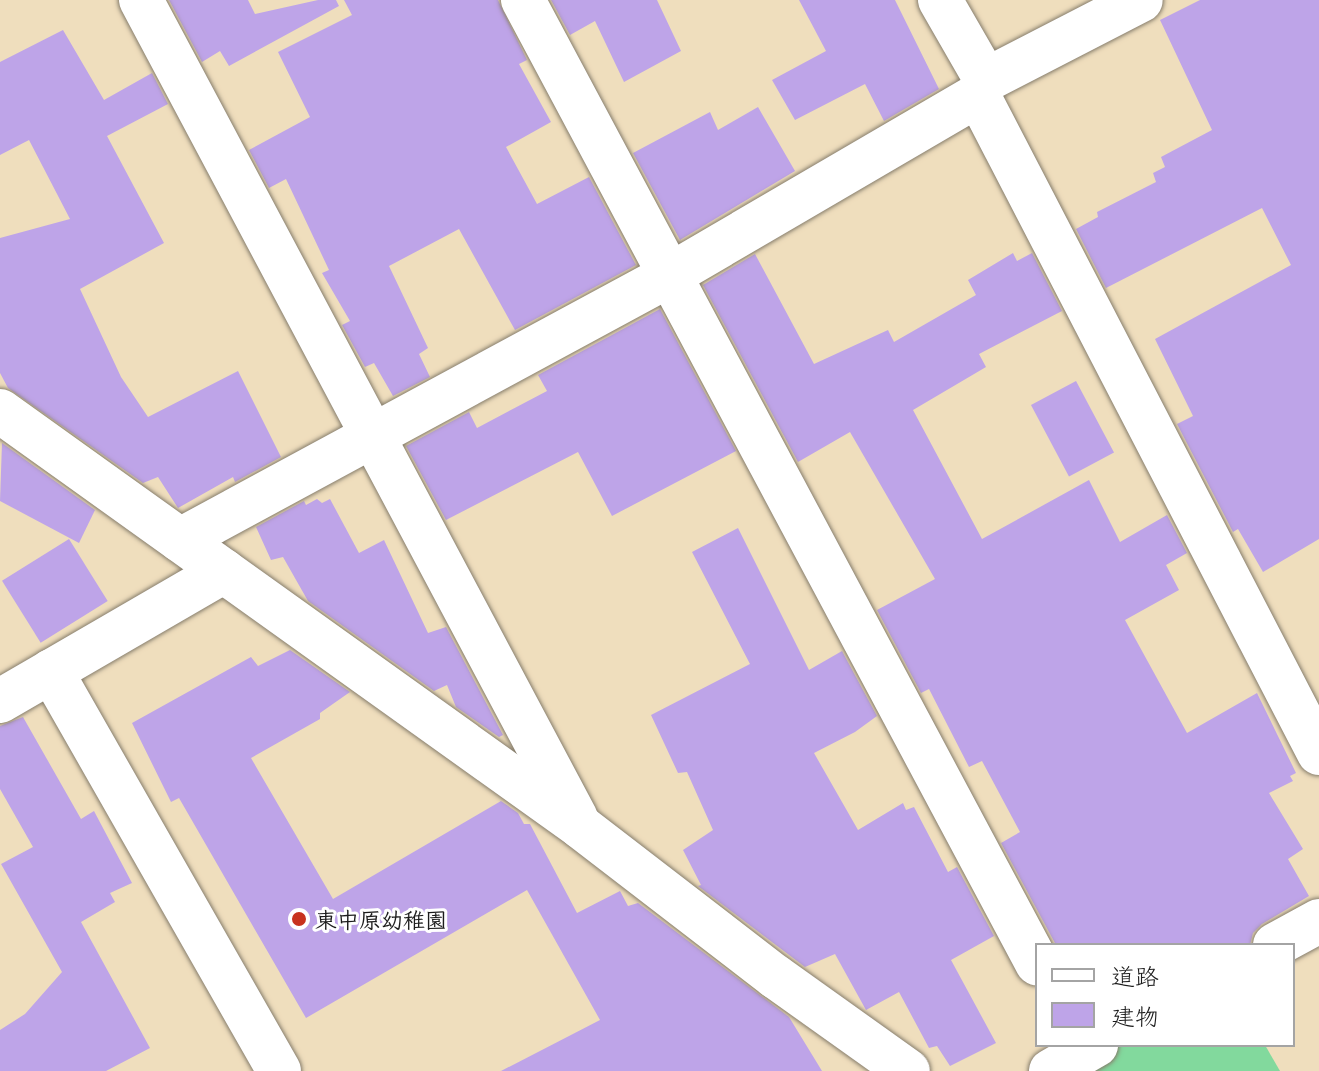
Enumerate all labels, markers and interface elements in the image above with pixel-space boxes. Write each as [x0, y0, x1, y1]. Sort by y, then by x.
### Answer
place label: 東中原幼稚園 [315, 906, 447, 932]
marker: 東中原幼稚園 [290, 910, 308, 928]
legend [1035, 943, 1295, 1047]
text: 道路 [1111, 957, 1159, 993]
text: 建物 [1111, 997, 1159, 1033]

